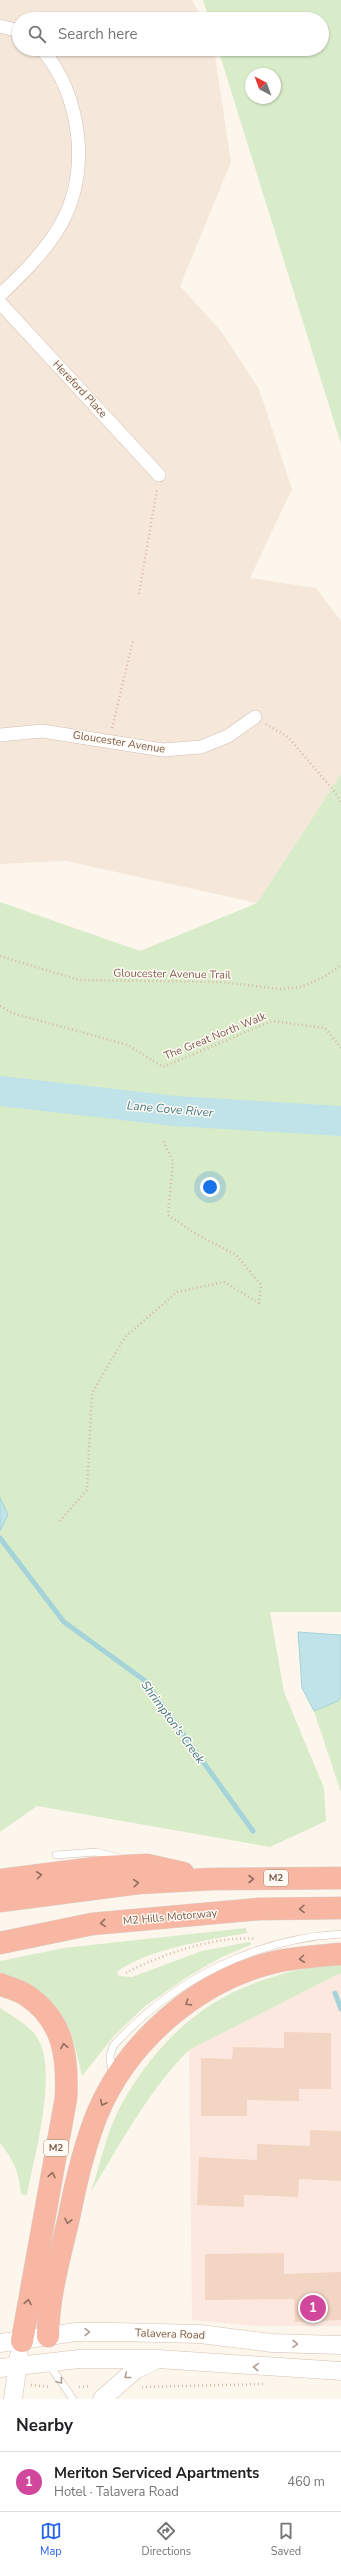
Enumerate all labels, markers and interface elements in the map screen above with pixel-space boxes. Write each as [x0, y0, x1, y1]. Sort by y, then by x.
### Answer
search box [12, 12, 329, 56]
icon: search [26, 23, 48, 45]
text: Search here [58, 24, 138, 44]
north arrow [245, 68, 281, 104]
street label: Hereford Place [49, 357, 111, 421]
street label: Gloucester Avenue [72, 727, 166, 757]
street label: Gloucester Avenue Trail [113, 965, 232, 983]
street label: The Great North Walk [162, 1008, 269, 1063]
water label: Lane Cove River [126, 1097, 215, 1121]
your location [200, 1177, 220, 1197]
water label: Shrimpton's Creek [138, 1677, 209, 1767]
road number: M2 [264, 1870, 288, 1886]
one-way arrow [36, 1871, 42, 1880]
one-way arrow [248, 1875, 254, 1883]
one-way arrow [133, 1879, 139, 1888]
street label: M2 Hills Motorway [122, 1905, 218, 1929]
one-way arrow [299, 1905, 305, 1913]
one-way arrow [100, 1918, 106, 1927]
one-way arrow [299, 1954, 305, 1963]
one-way arrow [185, 1998, 192, 2006]
one-way arrow [60, 2043, 68, 2049]
one-way arrow [100, 2099, 108, 2106]
road number: M2 [44, 2140, 68, 2156]
one-way arrow [47, 2171, 55, 2178]
one-way arrow [64, 2217, 72, 2224]
pin: 1 [300, 2293, 326, 2323]
one-way arrow [23, 2299, 32, 2306]
street label: Talavera Road [135, 2325, 205, 2343]
one-way arrow [84, 2328, 90, 2336]
one-way arrow [292, 2340, 298, 2348]
one-way arrow [253, 2362, 259, 2371]
one-way arrow [125, 2371, 132, 2378]
one-way arrow [56, 2376, 63, 2384]
text: Nearby [16, 2414, 73, 2437]
text: Meriton Serviced Apartments [54, 2463, 259, 2483]
text: 1 [25, 2473, 33, 2491]
text: 460 m [287, 2473, 325, 2491]
text: Hotel · Talavera Road [54, 2483, 179, 2501]
tab: Map [40, 2520, 62, 2559]
tab: Directions [142, 2520, 191, 2559]
tab: Saved [271, 2520, 301, 2559]

